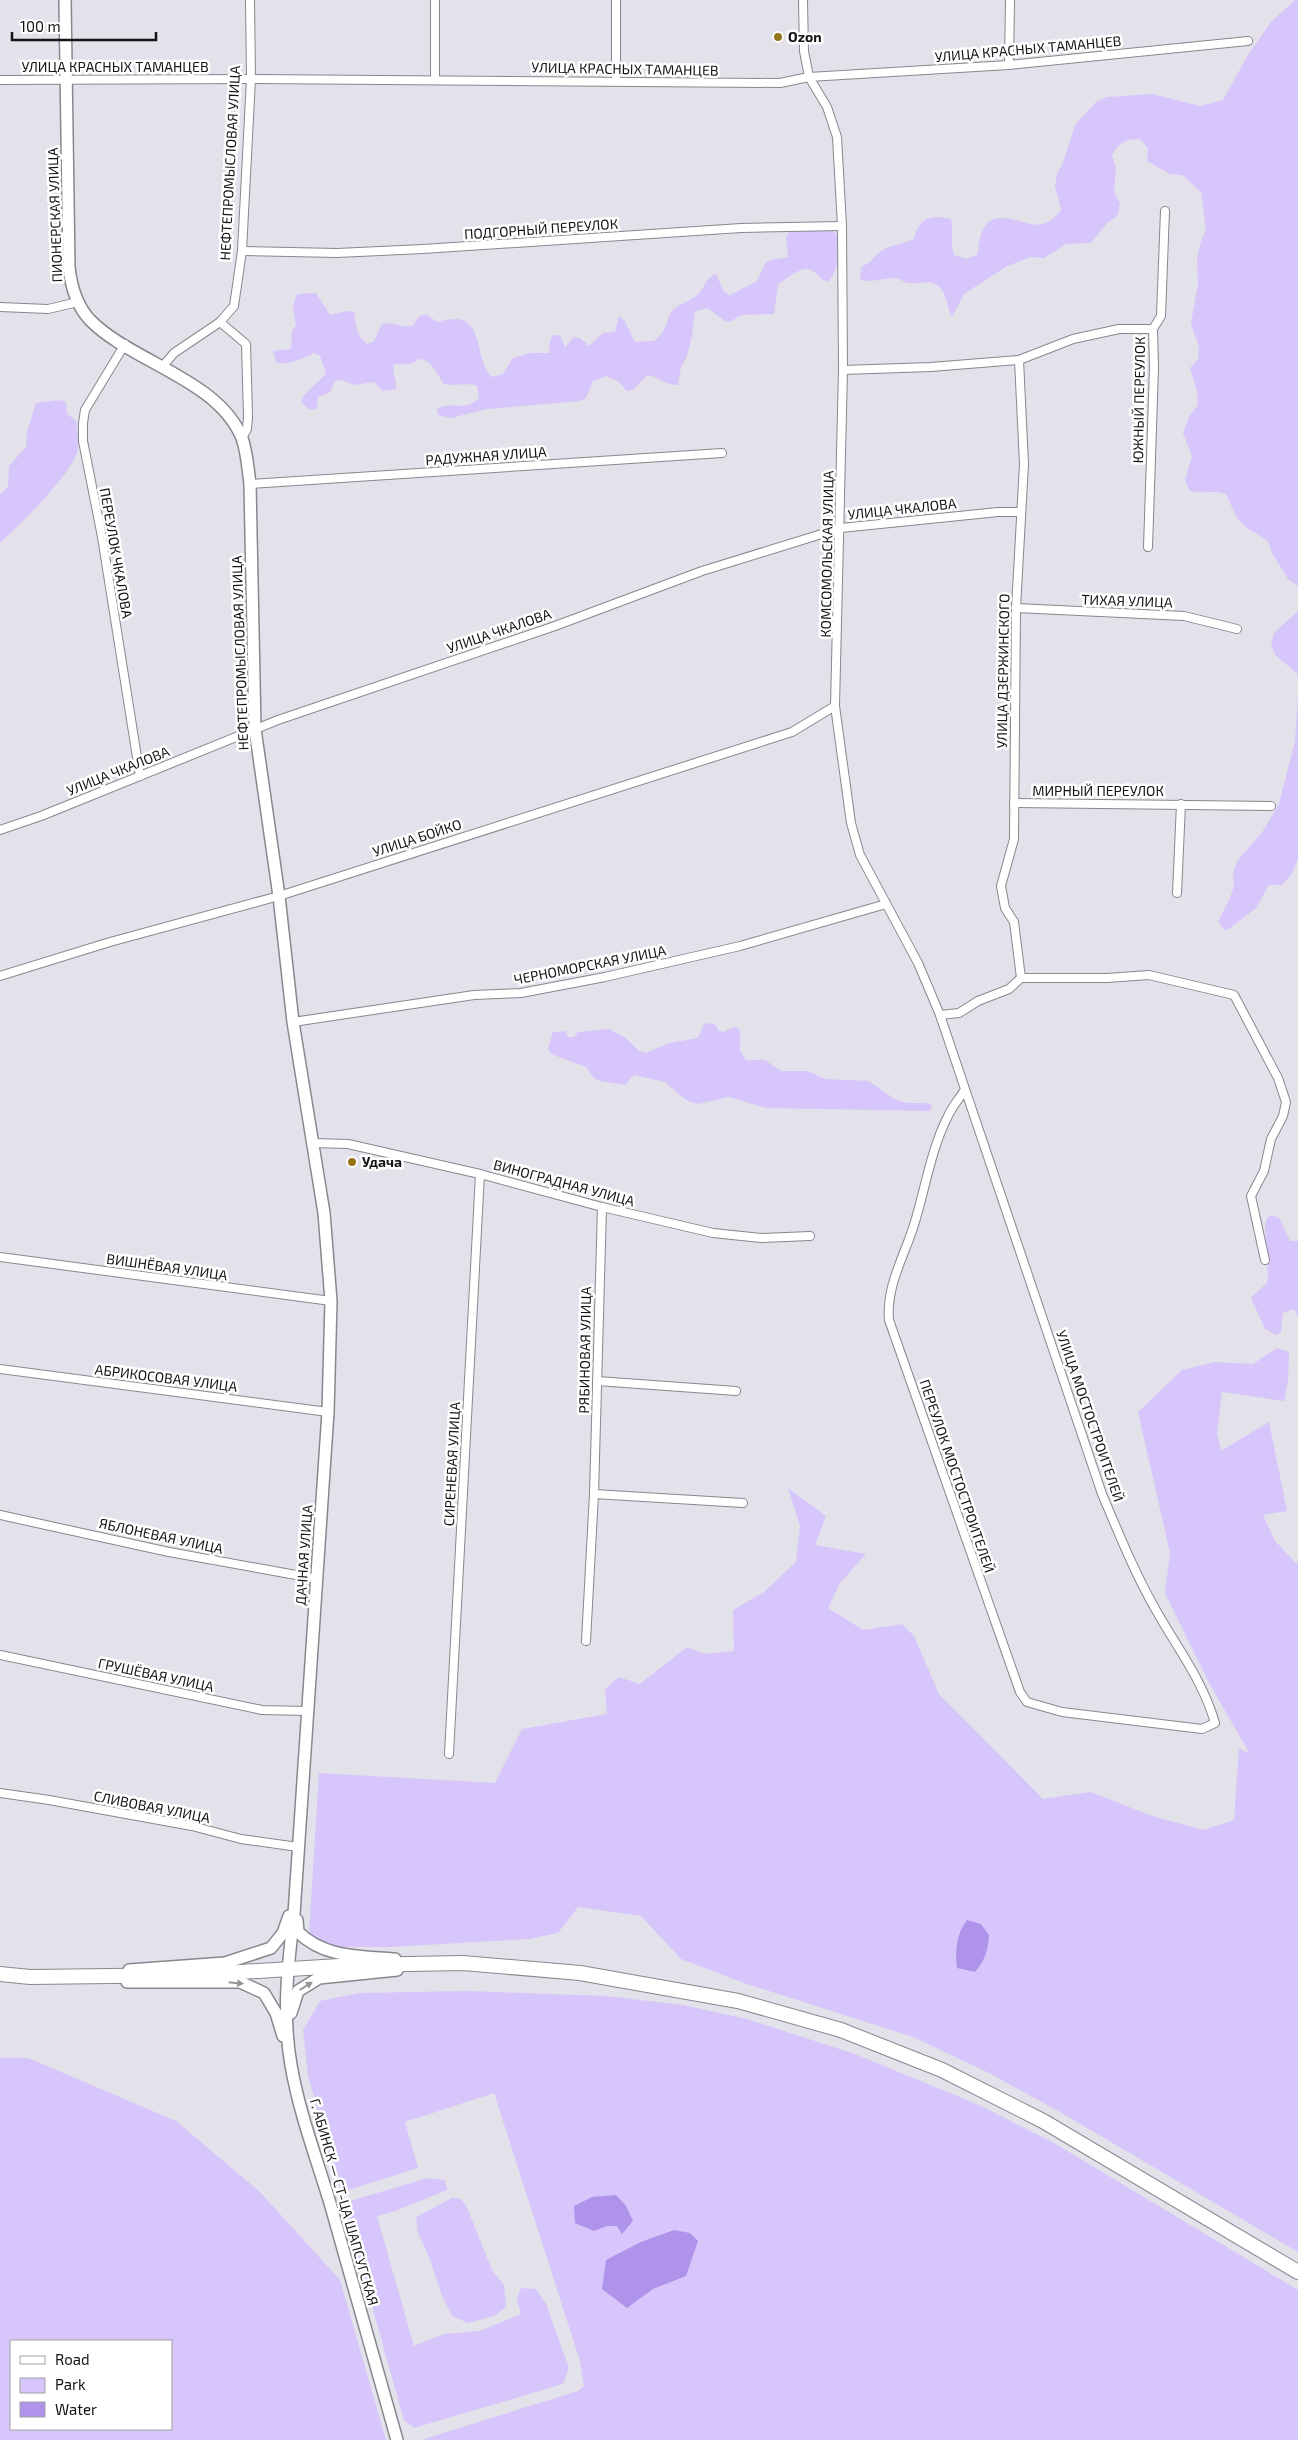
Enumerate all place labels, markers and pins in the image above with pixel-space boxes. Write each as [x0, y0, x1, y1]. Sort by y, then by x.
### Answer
place label: Ozon [788, 28, 822, 45]
marker: Ozon [772, 31, 784, 43]
place label: Удача [362, 1153, 402, 1170]
marker: Удача [346, 1156, 358, 1168]

